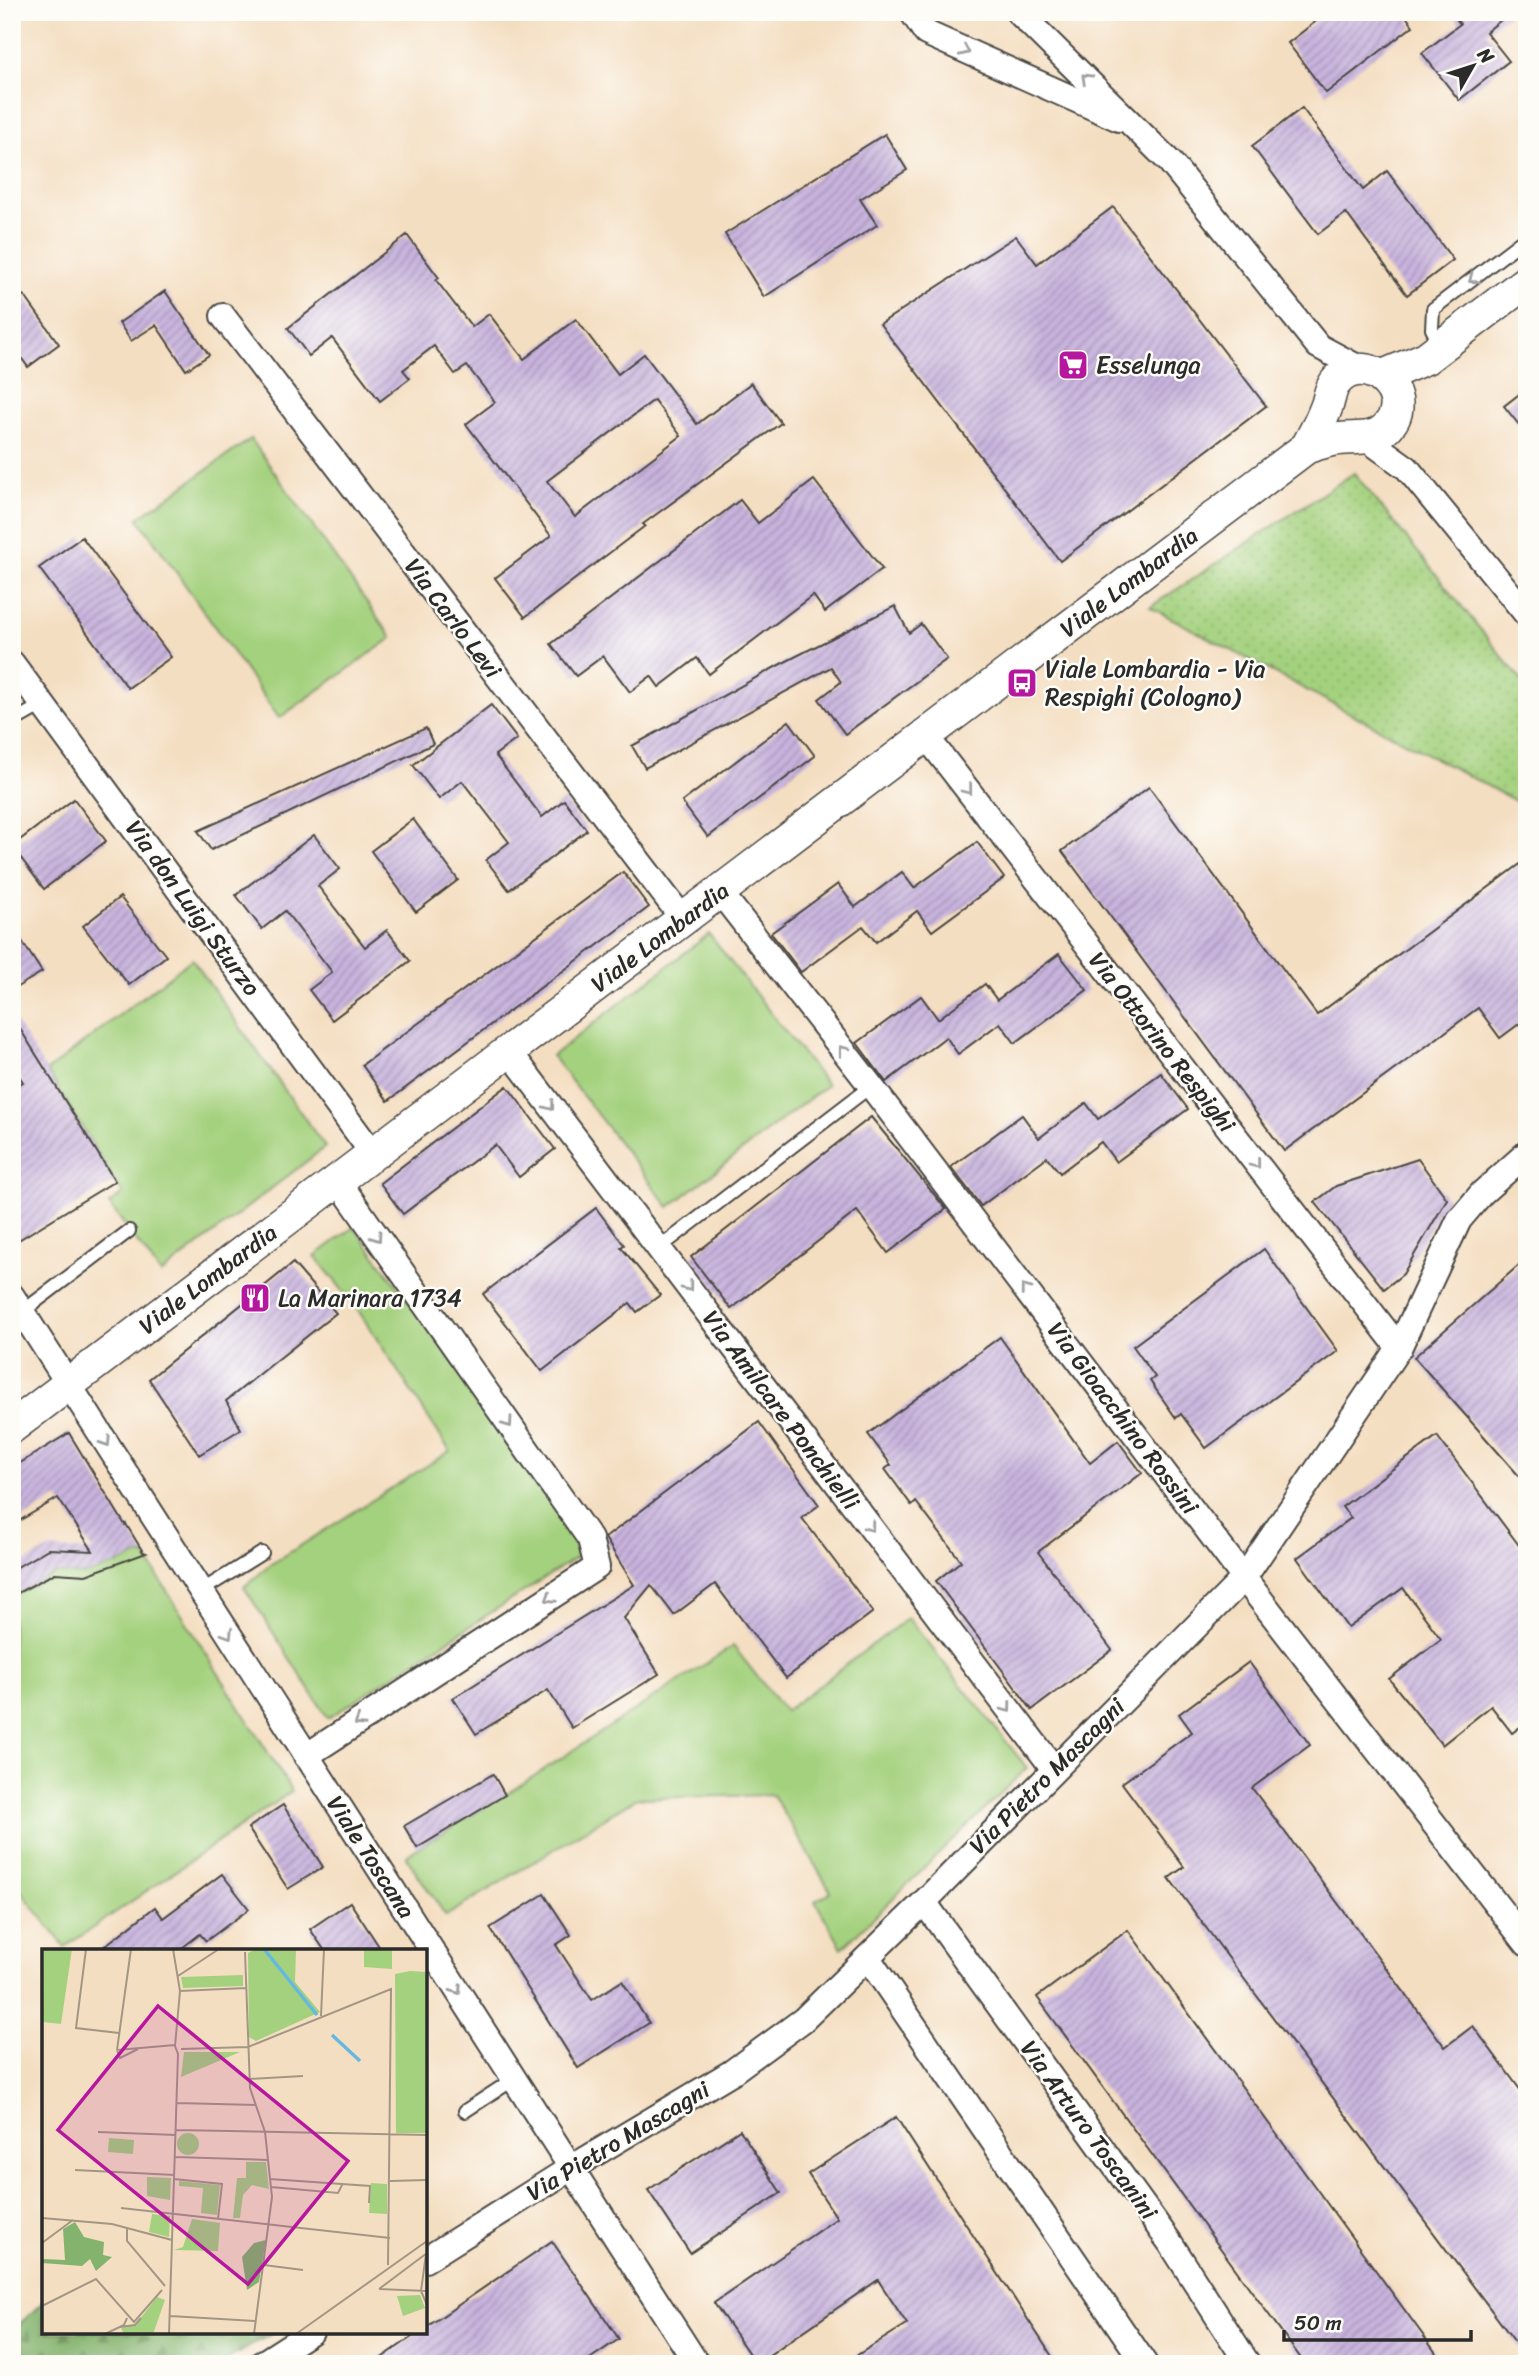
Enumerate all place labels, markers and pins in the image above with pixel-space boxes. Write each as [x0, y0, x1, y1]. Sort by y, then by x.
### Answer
place label: Esselunga [1096, 344, 1201, 386]
supermarket icon: Esselunga [1056, 348, 1090, 382]
place label: Viale Lombardia - Via Respighi (Cologno) [1045, 648, 1265, 718]
bus stop icon: Viale Lombardia - Via Respighi (Cologno) [1005, 666, 1039, 700]
place label: La Marinara 1734 [278, 1277, 462, 1319]
restaurant icon: La Marinara 1734 [238, 1281, 272, 1315]

